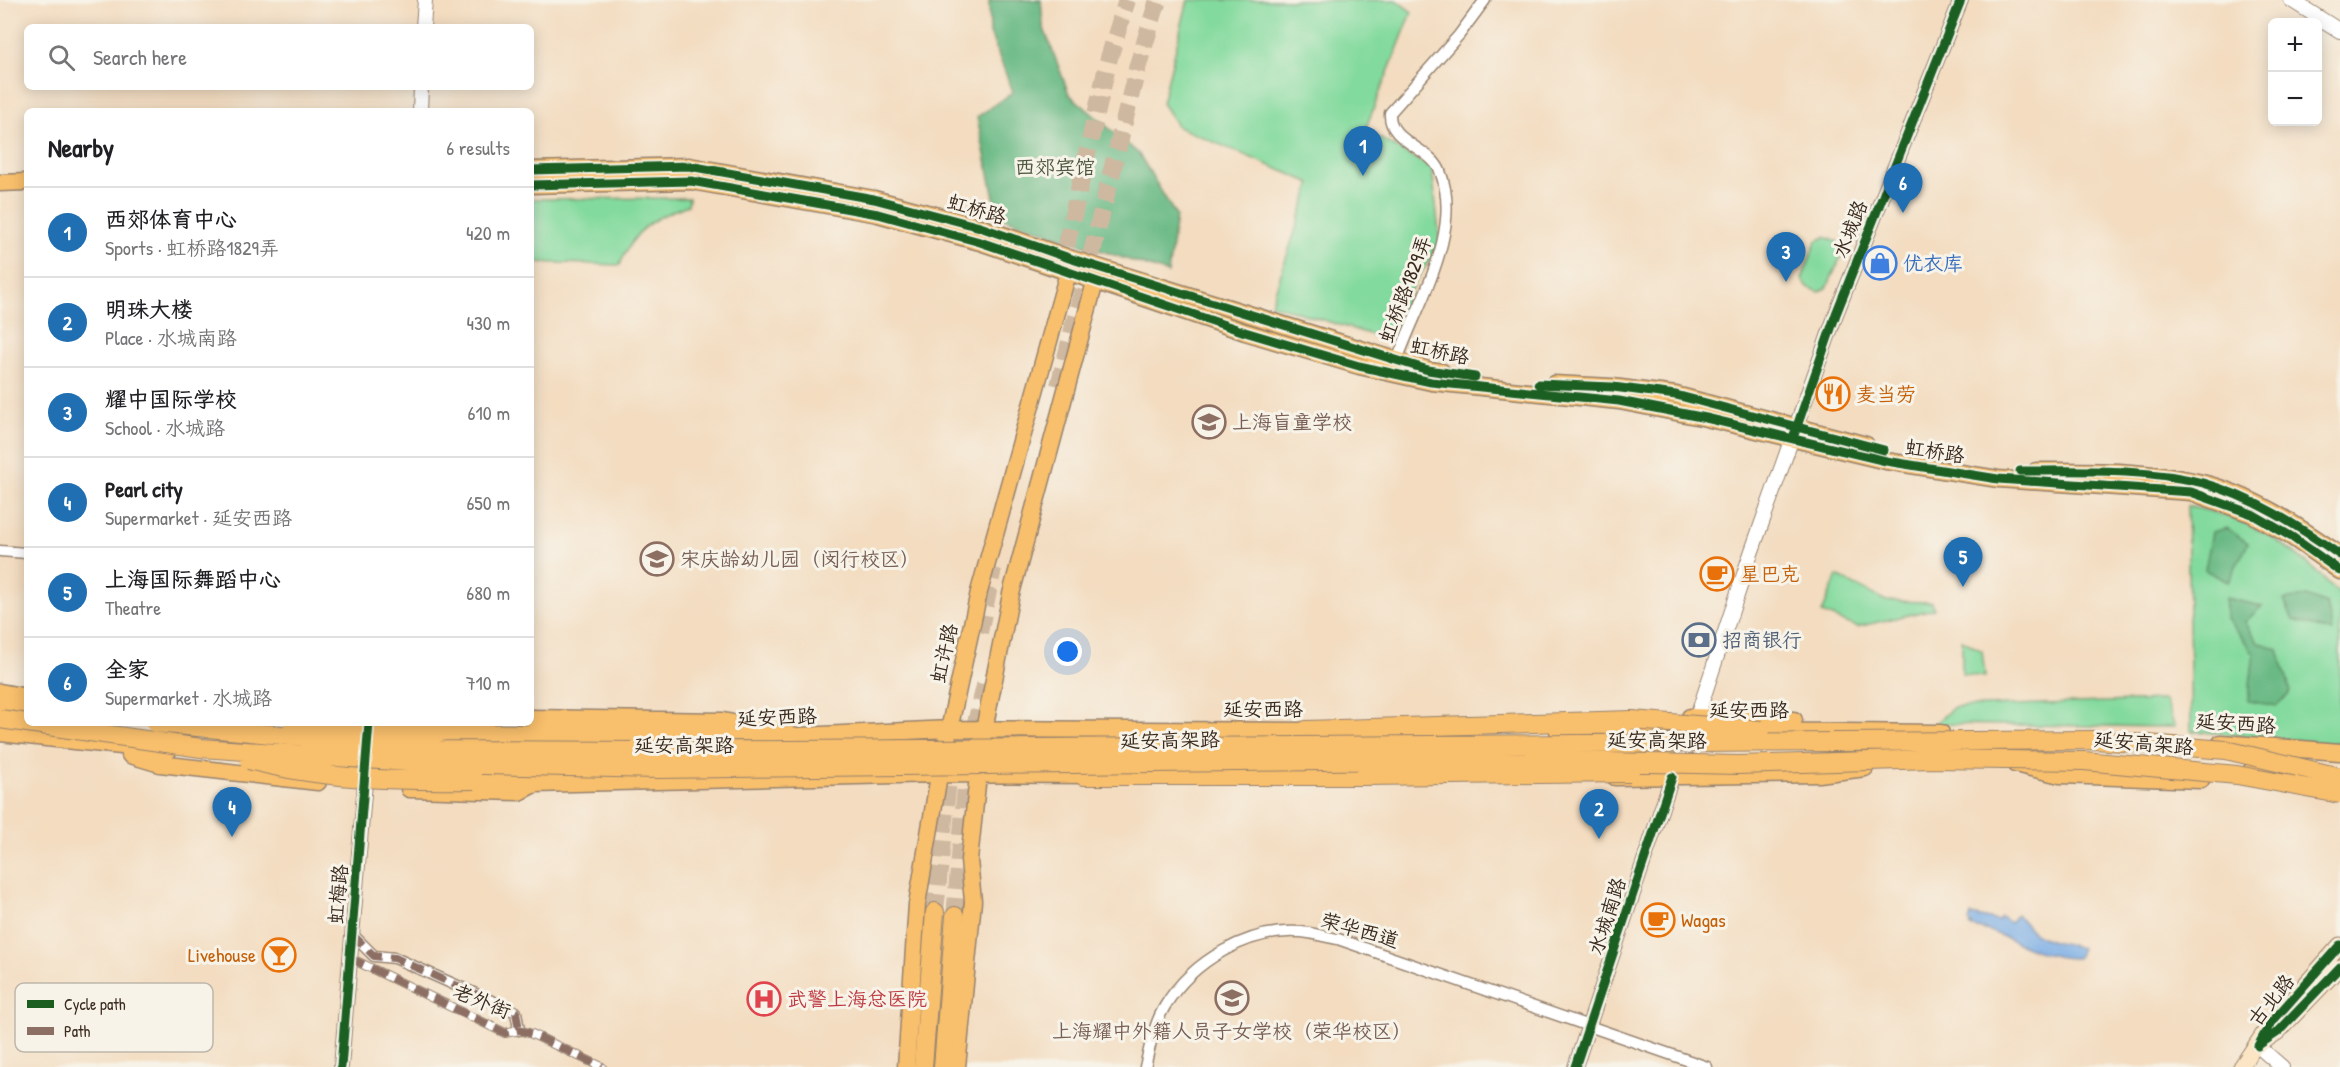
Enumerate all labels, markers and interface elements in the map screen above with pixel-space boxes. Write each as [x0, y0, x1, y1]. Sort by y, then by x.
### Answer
map controls [2268, 18, 2322, 126]
button: + [2268, 18, 2322, 72]
search box [24, 24, 534, 90]
icon: search [45, 41, 78, 74]
text: Search here [93, 42, 187, 72]
button: − [2268, 72, 2322, 126]
pin: 1 [1344, 126, 1382, 176]
text: Nearby [48, 130, 114, 165]
text: 6 results [446, 134, 510, 161]
park label: 西郊宾馆 [1015, 153, 1095, 180]
pin: 6 [1884, 164, 1922, 213]
street label: 虹桥路 [945, 187, 1011, 230]
street label: 水城路 [1826, 195, 1874, 262]
text: 西郊体育中心 [105, 204, 237, 234]
text: 1 [64, 219, 71, 246]
text: 420 m [466, 219, 510, 246]
street label: 虹桥路1829弄 [1372, 231, 1437, 346]
pin: 3 [1766, 232, 1806, 282]
text: Sports · 虹桥路1829弄 [105, 234, 279, 261]
shop icon: 优衣库 [1862, 245, 1898, 281]
place label: 优衣库 [1903, 249, 1963, 276]
text: 明珠大楼 [105, 294, 193, 324]
text: 2 [63, 309, 72, 336]
text: 430 m [466, 309, 510, 336]
text: Place · 水城南路 [105, 324, 237, 351]
street label: 虹桥路 [1408, 331, 1473, 370]
restaurant icon: 麦当劳 [1815, 376, 1851, 412]
place label: 麦当劳 [1856, 380, 1916, 407]
text: 耀中国际学校 [105, 384, 237, 414]
text: 3 [63, 399, 72, 426]
text: 610 m [468, 399, 510, 426]
school or university icon: 上海盲童学校 [1191, 404, 1227, 440]
place label: 上海盲童学校 [1232, 408, 1352, 435]
text: School · 水城路 [105, 414, 225, 441]
street label: 虹桥路 [1903, 432, 1968, 469]
text: Pearl city [105, 474, 183, 504]
text: 4 [64, 489, 71, 516]
text: 650 m [466, 489, 510, 516]
text: Supermarket · 延安西路 [105, 504, 292, 531]
pin: 5 [1944, 538, 1982, 587]
school or university icon: 宋庆龄幼儿园（闵行校区） [639, 541, 675, 577]
place label: 宋庆龄幼儿园（闵行校区） [680, 545, 920, 572]
cafe icon: 星巴克 [1699, 556, 1735, 592]
place label: 星巴克 [1740, 560, 1800, 587]
text: 上海国际舞蹈中心 [105, 564, 281, 594]
text: 5 [63, 579, 72, 606]
text: 680 m [466, 579, 510, 606]
text: Theatre [105, 594, 161, 621]
street label: 虹许路 [924, 620, 964, 685]
bank icon: 招商银行 [1681, 622, 1717, 658]
place label: 招商银行 [1722, 626, 1802, 653]
your location [1053, 637, 1082, 666]
text: 全家 [105, 654, 149, 684]
text: 6 [64, 669, 71, 696]
text: 710 m [466, 669, 510, 696]
text: Supermarket · 水城路 [105, 684, 272, 711]
street label: 延安西路 [1223, 695, 1304, 722]
street label: 延安西路 [1709, 696, 1790, 723]
street label: 延安西路 [737, 702, 818, 731]
street label: 延安西路 [2195, 706, 2278, 739]
street label: 延安高架路 [1120, 725, 1221, 754]
street label: 延安高架路 [1607, 725, 1708, 754]
street label: 延安高架路 [2093, 725, 2196, 760]
street label: 延安高架路 [634, 731, 735, 758]
pin: 4 [212, 788, 252, 837]
pin: 2 [1580, 790, 1618, 839]
street label: 虹梅路 [321, 862, 354, 925]
street label: 水城南路 [1581, 873, 1632, 958]
cafe icon: Wagas [1640, 902, 1676, 938]
street label: 荣华西道 [1318, 906, 1402, 954]
place label: Wagas [1681, 906, 1726, 933]
bar icon: Livehouse [261, 937, 297, 973]
place label: Livehouse [188, 941, 256, 968]
street label: 古北路 [2241, 967, 2301, 1031]
street label: 老外街 [449, 977, 515, 1024]
school or university icon: 上海耀中外籍人员子女学校（荣华校区） [1214, 980, 1250, 1016]
hospital icon: 武警上海总医院 [746, 981, 782, 1017]
legend [15, 983, 213, 1052]
place label: 武警上海总医院 [787, 985, 927, 1012]
text: Cycle path [64, 993, 126, 1015]
place label: 上海耀中外籍人员子女学校（荣华校区） [1052, 1017, 1412, 1044]
text: Path [64, 1020, 90, 1042]

